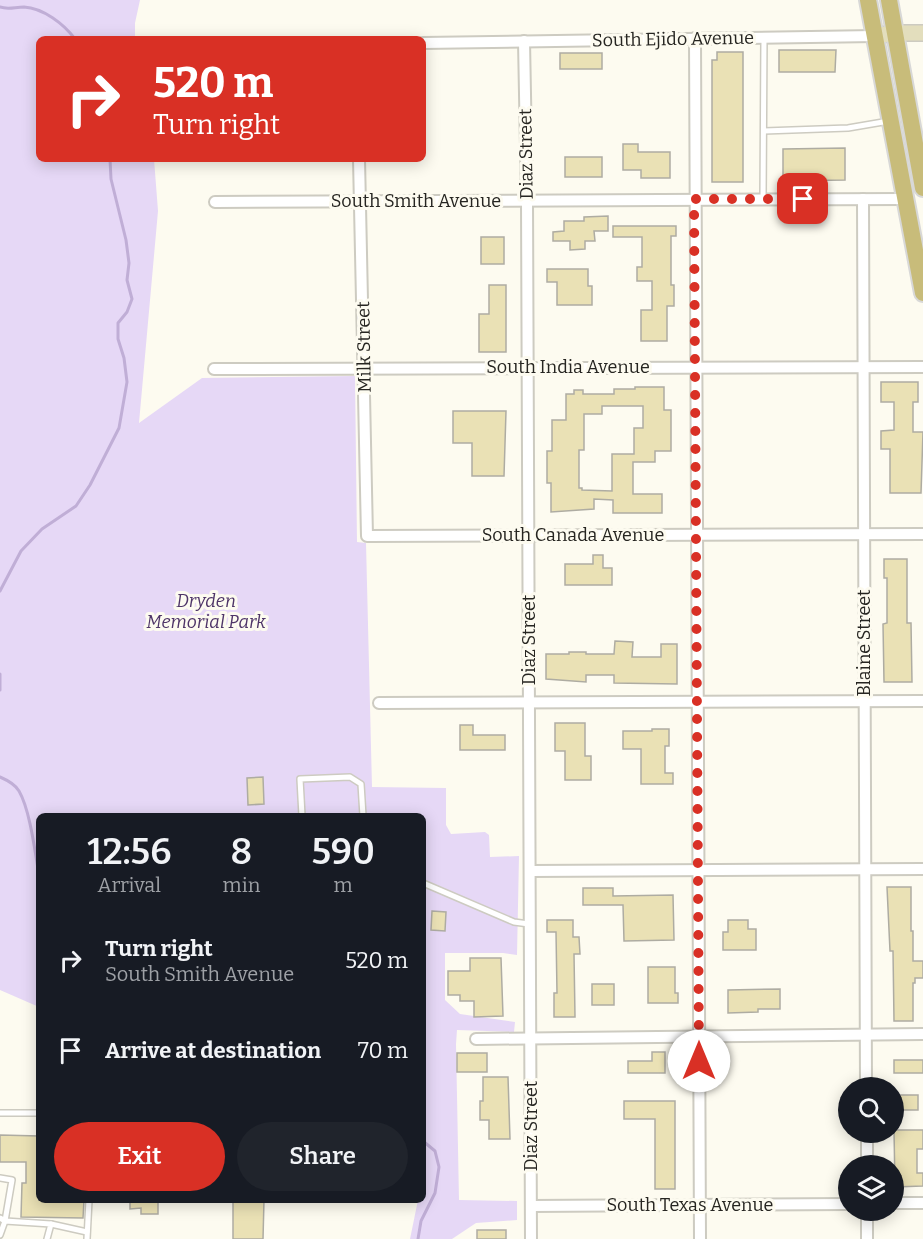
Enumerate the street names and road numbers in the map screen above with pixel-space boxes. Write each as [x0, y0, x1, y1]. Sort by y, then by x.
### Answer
street label: South Ejido Avenue [592, 27, 754, 51]
street label: Diaz Street [514, 108, 538, 200]
street label: South Smith Avenue [331, 190, 501, 212]
street label: Milk Street [352, 301, 376, 393]
street label: South India Avenue [486, 356, 650, 378]
street label: South Canada Avenue [482, 524, 664, 546]
street label: Blaine Street [853, 589, 875, 697]
street label: Diaz Street [518, 594, 540, 685]
street label: Diaz Street [520, 1080, 542, 1171]
street label: South Texas Avenue [607, 1194, 773, 1216]

